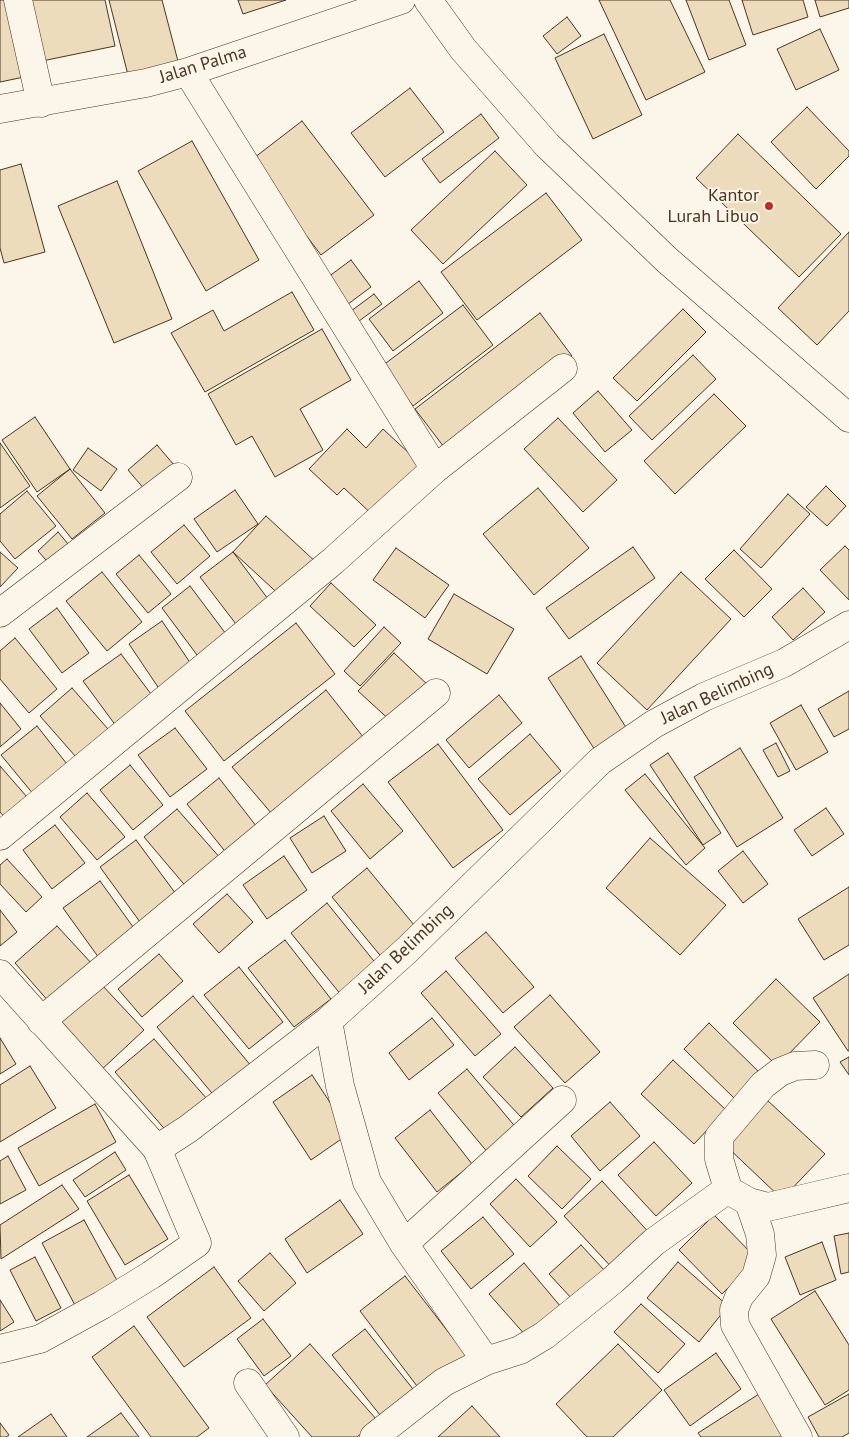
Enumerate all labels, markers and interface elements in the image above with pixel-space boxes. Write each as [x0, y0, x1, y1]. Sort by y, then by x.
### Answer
street label: Jalan Palma [157, 41, 249, 89]
place label: Kantor Lurah Libuo [667, 185, 759, 228]
marker: Kantor Lurah Libuo [763, 200, 775, 212]
street label: Jalan Belimbing [657, 659, 777, 729]
street label: Jalan Belimbing [354, 900, 458, 998]

